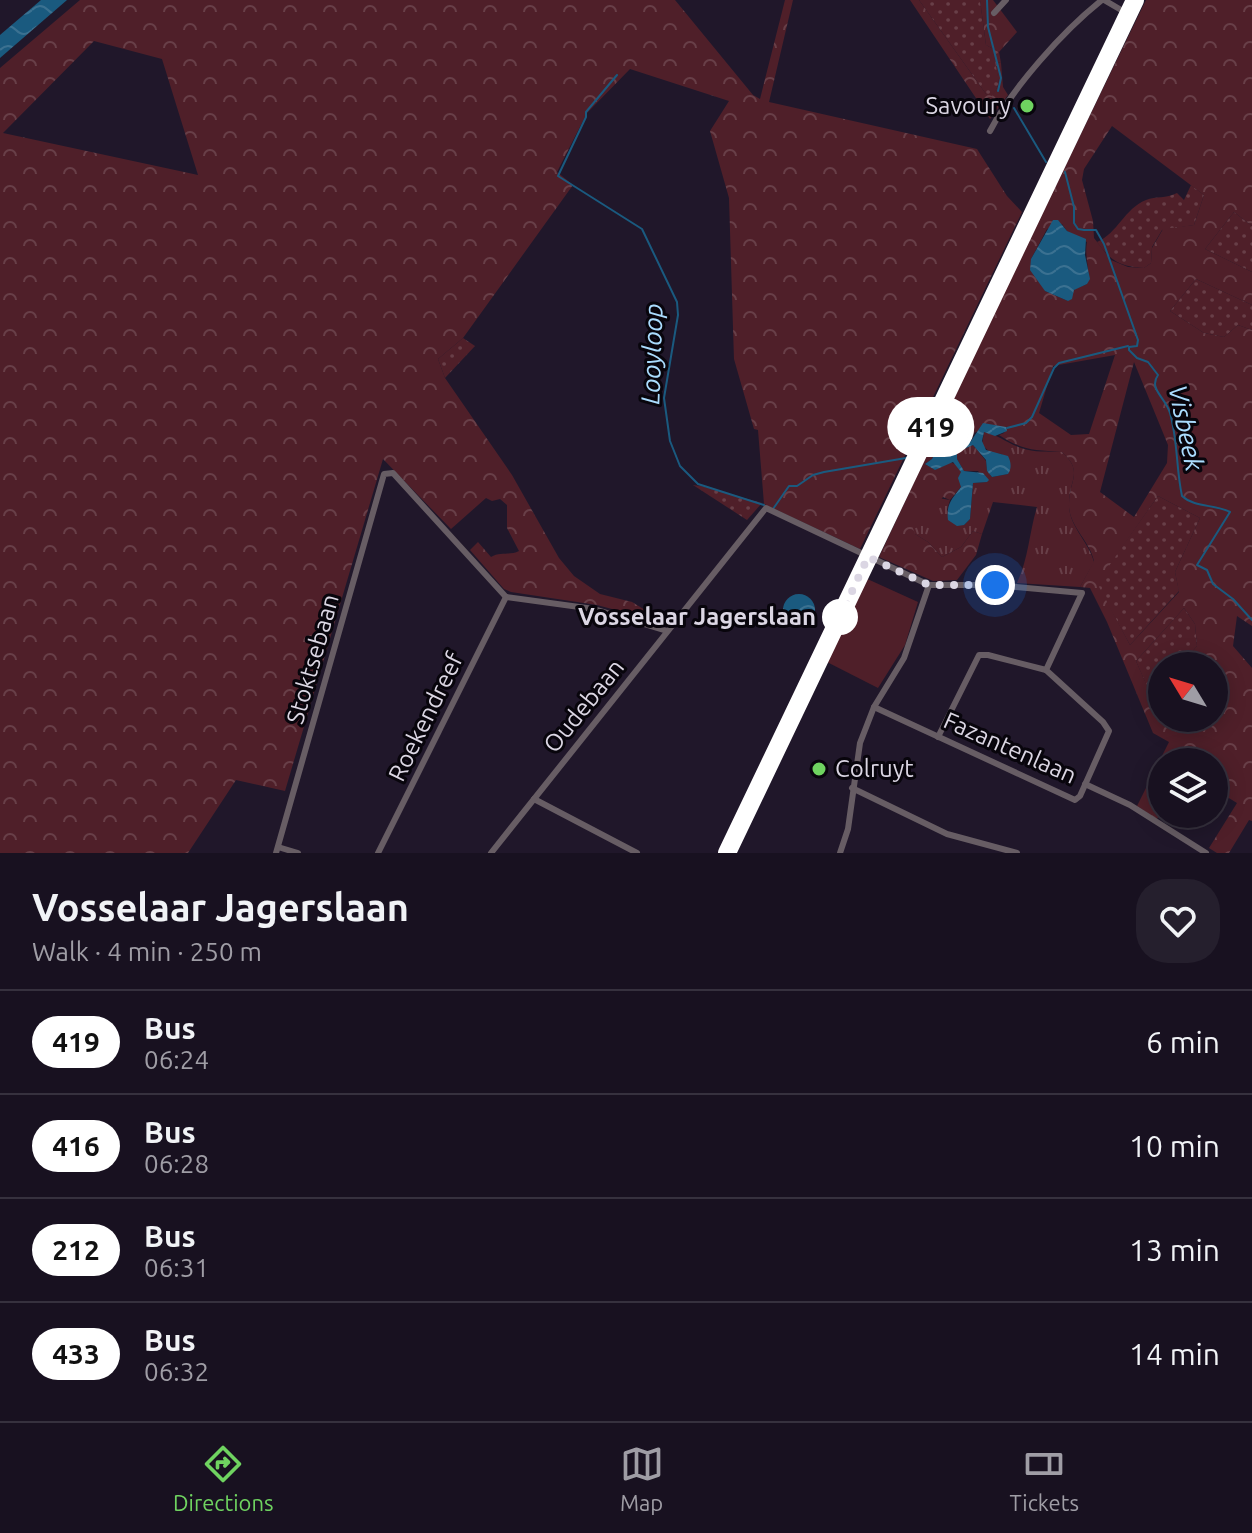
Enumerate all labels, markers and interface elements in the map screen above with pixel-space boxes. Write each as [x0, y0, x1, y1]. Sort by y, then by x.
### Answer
place label: Savoury [925, 92, 1011, 119]
marker: Savoury [1018, 97, 1036, 115]
water label: Looyloop [635, 303, 668, 405]
water label: Visbeek [1163, 382, 1210, 474]
line badge: 419 [885, 401, 977, 453]
text: 419 [907, 411, 955, 442]
your location [975, 565, 1015, 605]
street label: Stoktsebaan [281, 591, 344, 727]
marker: Vosselaar Jagerslaan [823, 600, 857, 634]
place label: Vosselaar Jagerslaan [578, 603, 816, 630]
street label: Roekendreef [383, 647, 469, 785]
north arrow [1148, 652, 1228, 732]
map controls [1148, 652, 1228, 828]
street label: Oudebaan [538, 654, 629, 758]
street label: Fazantenlaan [940, 706, 1081, 789]
button: layers [1148, 748, 1228, 828]
place label: Colruyt [835, 755, 914, 782]
marker: Colruyt [810, 760, 828, 778]
button: heart [1136, 879, 1220, 963]
text: Vosselaar Jagerslaan [32, 886, 409, 928]
text: Walk · 4 min · 250 m [32, 937, 262, 966]
text: Bus [144, 1011, 196, 1045]
text: 6 min [1146, 1025, 1220, 1059]
text: 419 [52, 1026, 100, 1057]
text: 06:24 [144, 1045, 209, 1074]
text: Bus [144, 1115, 196, 1149]
text: 10 min [1129, 1129, 1220, 1163]
text: 416 [52, 1130, 100, 1161]
text: 06:28 [144, 1149, 209, 1178]
text: Bus [144, 1219, 196, 1253]
text: 13 min [1129, 1233, 1220, 1267]
text: 212 [52, 1234, 100, 1265]
text: 06:31 [144, 1253, 209, 1282]
text: Bus [144, 1323, 196, 1357]
text: 14 min [1129, 1337, 1220, 1371]
text: 433 [52, 1338, 100, 1369]
text: 06:32 [144, 1357, 209, 1386]
tab: Directions [173, 1442, 274, 1515]
tab: Map [620, 1442, 664, 1515]
tab: Tickets [1010, 1442, 1079, 1515]

